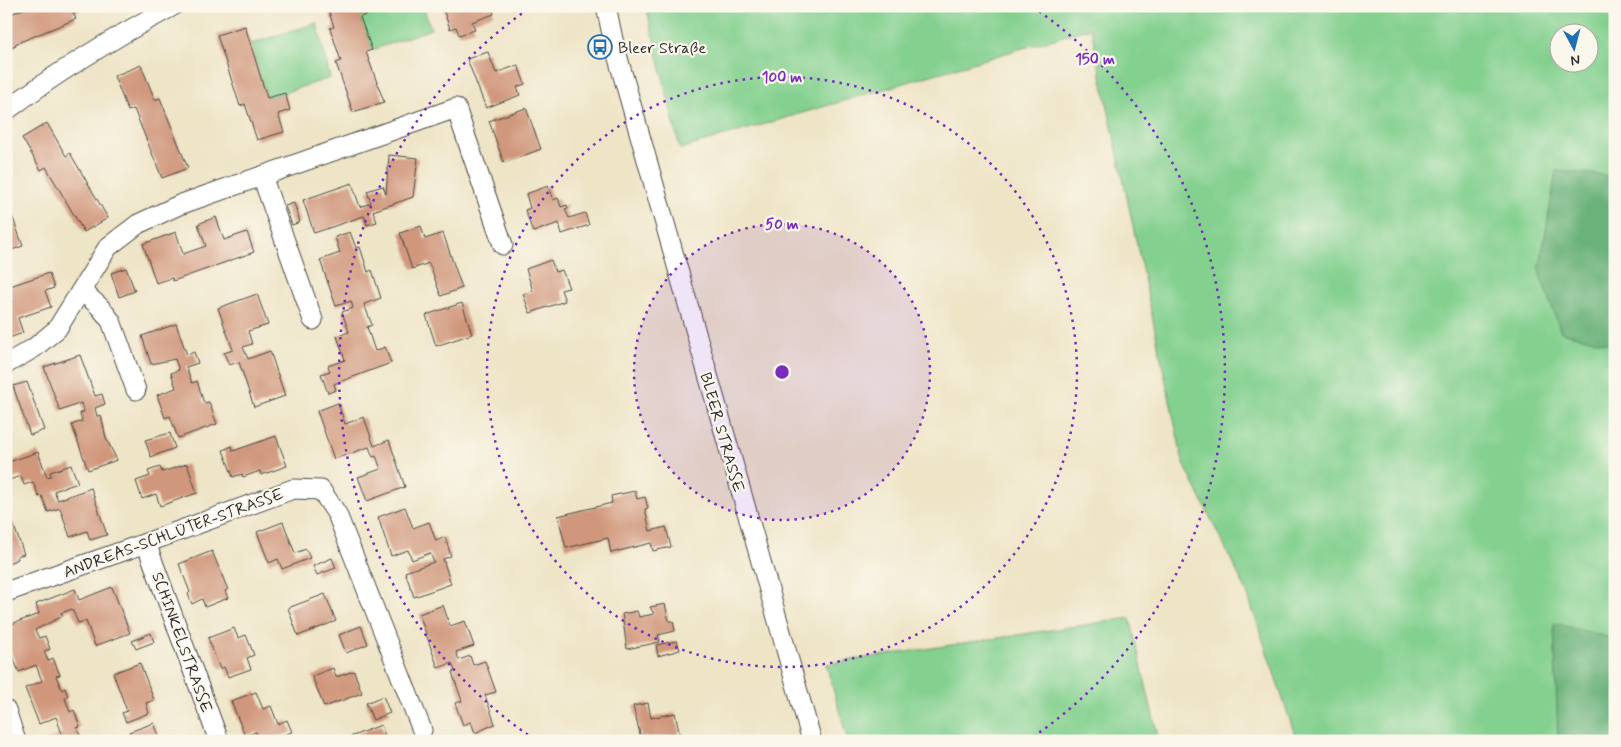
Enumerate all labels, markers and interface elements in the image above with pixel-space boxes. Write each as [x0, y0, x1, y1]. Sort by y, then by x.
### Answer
north arrow [1548, 22, 1598, 72]
bus stop icon: Bleer Straße [587, 34, 613, 60]
place label: Bleer Straße [618, 38, 706, 59]
text: 150 m [1075, 50, 1115, 70]
text: N [1570, 50, 1581, 69]
text: 100 m [762, 68, 802, 88]
text: 50 m [765, 215, 799, 235]
centre of rings [773, 363, 791, 381]
street label: BLEER STRASSE [694, 370, 749, 495]
street label: ANDREAS-SCHLÜTER-STRASSE [61, 484, 287, 583]
street label: SCHINKELSTRASSE [146, 569, 217, 716]

